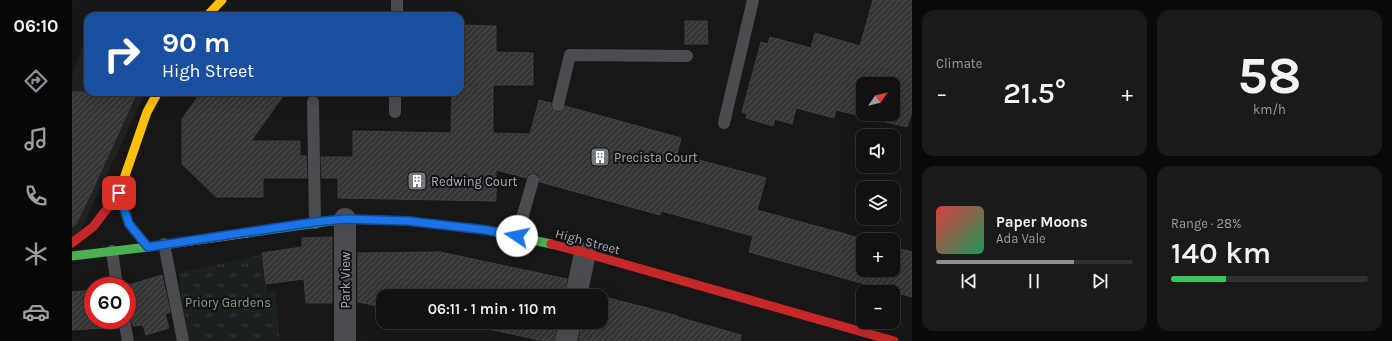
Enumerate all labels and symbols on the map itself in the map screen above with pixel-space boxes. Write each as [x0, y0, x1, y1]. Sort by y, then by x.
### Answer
north arrow [856, 77, 900, 121]
building icon: Precista Court [589, 146, 611, 168]
place label: Precista Court [614, 150, 698, 165]
building icon: Redwing Court [406, 170, 428, 192]
place label: Redwing Court [431, 174, 518, 189]
pin [102, 176, 136, 210]
position arrow [496, 215, 538, 257]
street label: High Street [554, 226, 622, 257]
street label: Park View [338, 251, 353, 308]
speed limit sign: 60 [84, 277, 136, 329]
park label: Priory Gardens [185, 295, 271, 310]

